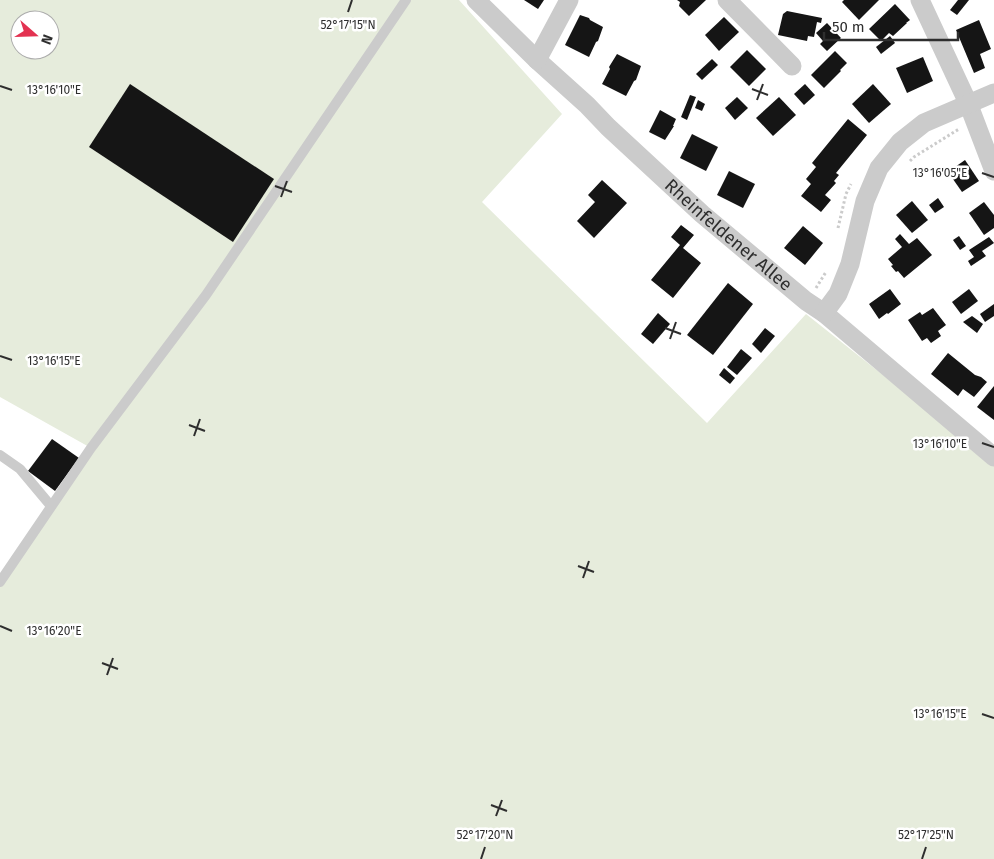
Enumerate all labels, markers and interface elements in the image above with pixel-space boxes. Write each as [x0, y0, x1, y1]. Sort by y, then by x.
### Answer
north arrow [10, 10, 60, 60]
scale bar [824, 10, 958, 42]
text: 52°17'15"N [320, 18, 376, 32]
text: 50 m [832, 18, 865, 36]
text: N [37, 32, 56, 47]
text: 13°16'10"E [27, 83, 81, 97]
text: 13°16'05"E [913, 166, 967, 180]
street label: Rheinfeldener Allee [660, 174, 797, 296]
text: 13°16'15"E [27, 354, 81, 368]
text: 13°16'10"E [913, 437, 967, 451]
text: 13°16'20"E [26, 624, 82, 638]
text: 13°16'15"E [913, 707, 967, 721]
text: 52°17'20"N [457, 828, 513, 842]
text: 52°17'25"N [898, 828, 954, 842]

